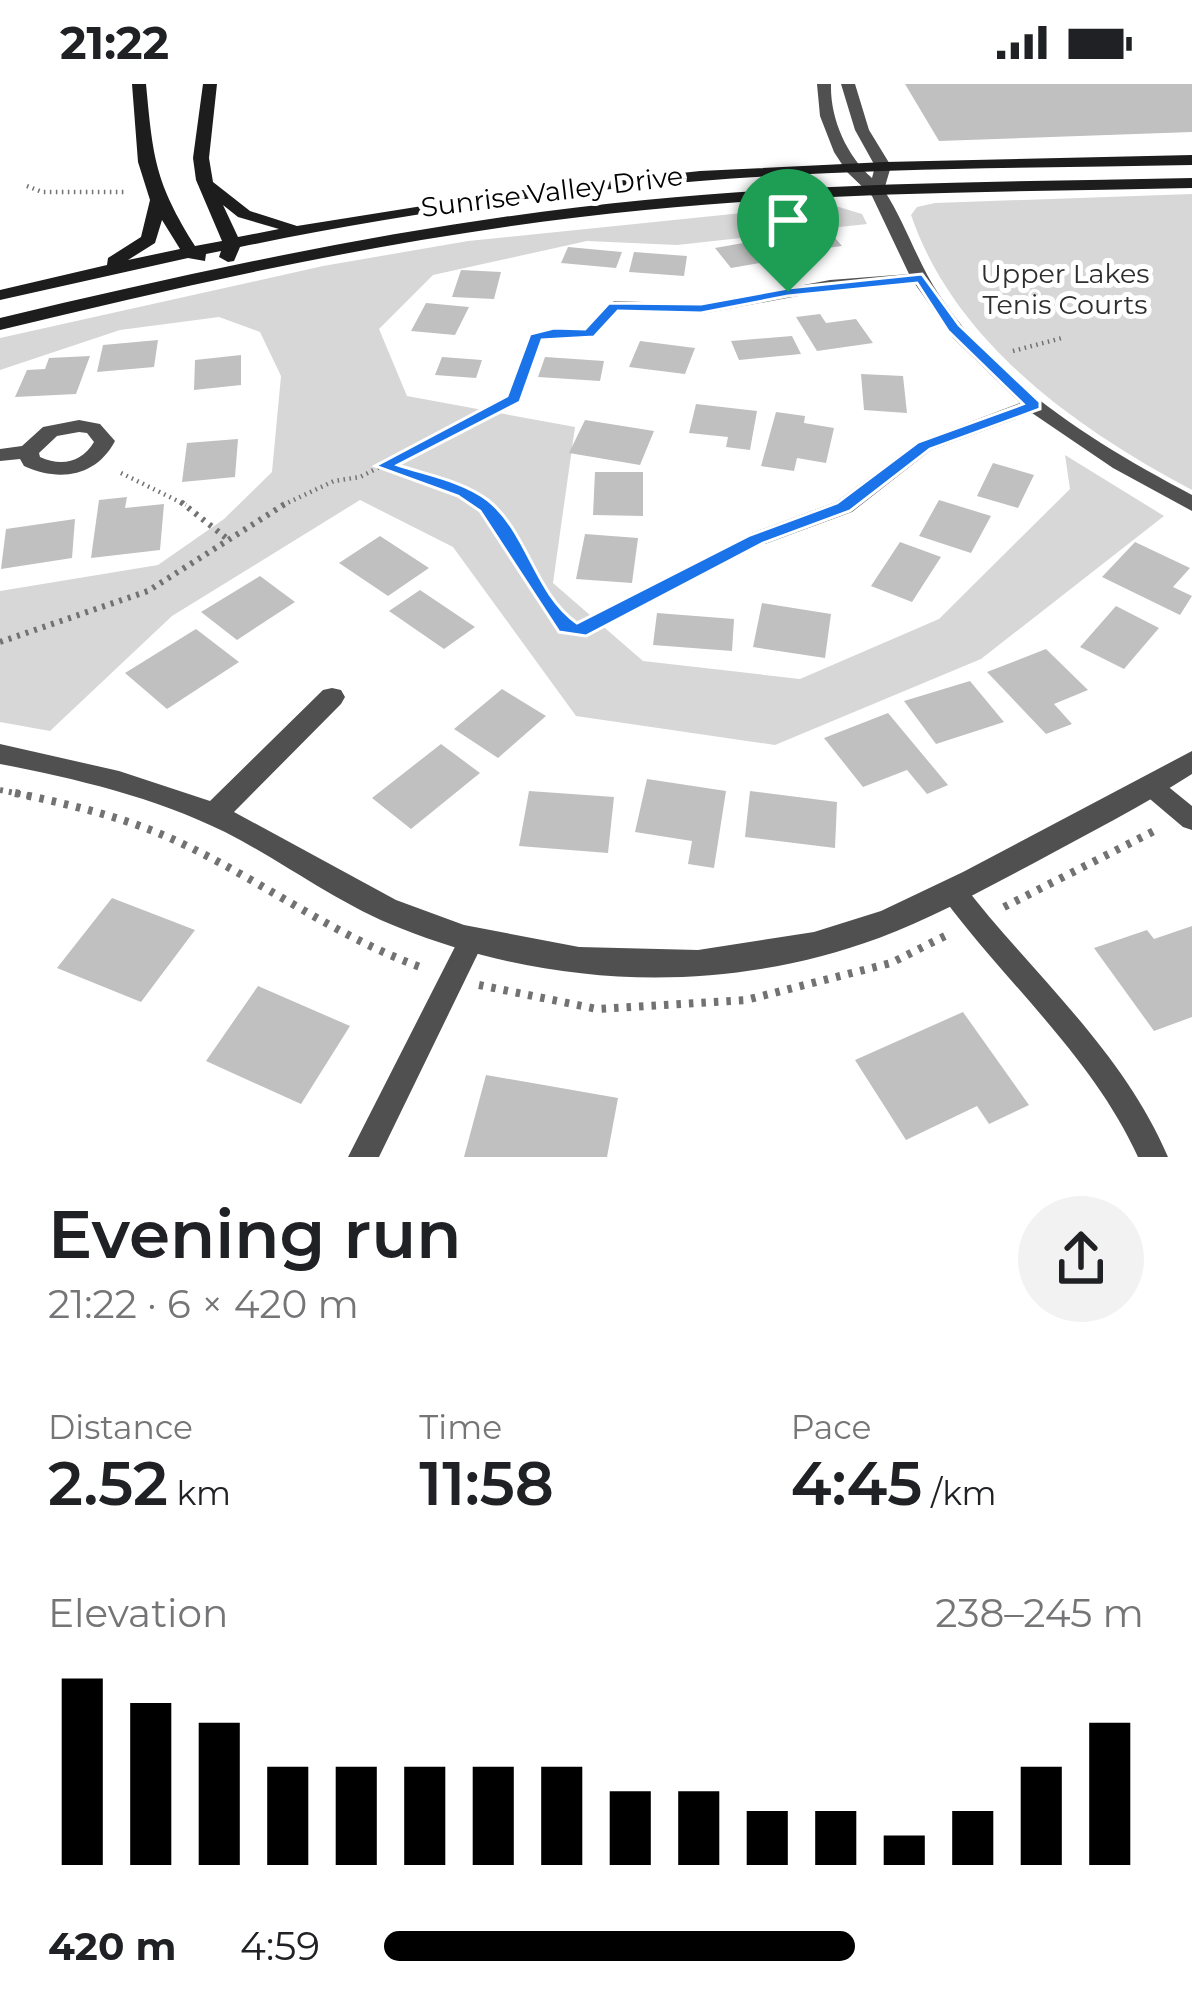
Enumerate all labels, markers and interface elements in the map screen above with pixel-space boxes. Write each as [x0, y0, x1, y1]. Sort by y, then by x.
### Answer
text: 21:22 [60, 15, 169, 70]
street label: Sunrise Valley Drive [419, 159, 685, 224]
pin [737, 169, 839, 292]
icon: arrive [755, 187, 821, 253]
park label: Upper Lakes Tenis Courts [980, 257, 1150, 321]
text: Evening run [48, 1194, 461, 1275]
button: share [1018, 1196, 1144, 1322]
text: 21:22 · 6 × 420 m [48, 1280, 359, 1328]
text: Distance [48, 1407, 193, 1447]
text: Time [419, 1407, 502, 1447]
text: Pace [791, 1407, 872, 1447]
text: 2.52 [48, 1447, 168, 1520]
text: 11:58 [419, 1447, 554, 1520]
text: 4:45 [791, 1447, 922, 1520]
text: km [168, 1473, 231, 1513]
text: /km [922, 1473, 997, 1513]
text: Elevation [48, 1589, 228, 1637]
text: 238–245 m [935, 1589, 1144, 1637]
text: 420 m [48, 1922, 176, 1970]
text: 4:59 [240, 1922, 320, 1970]

